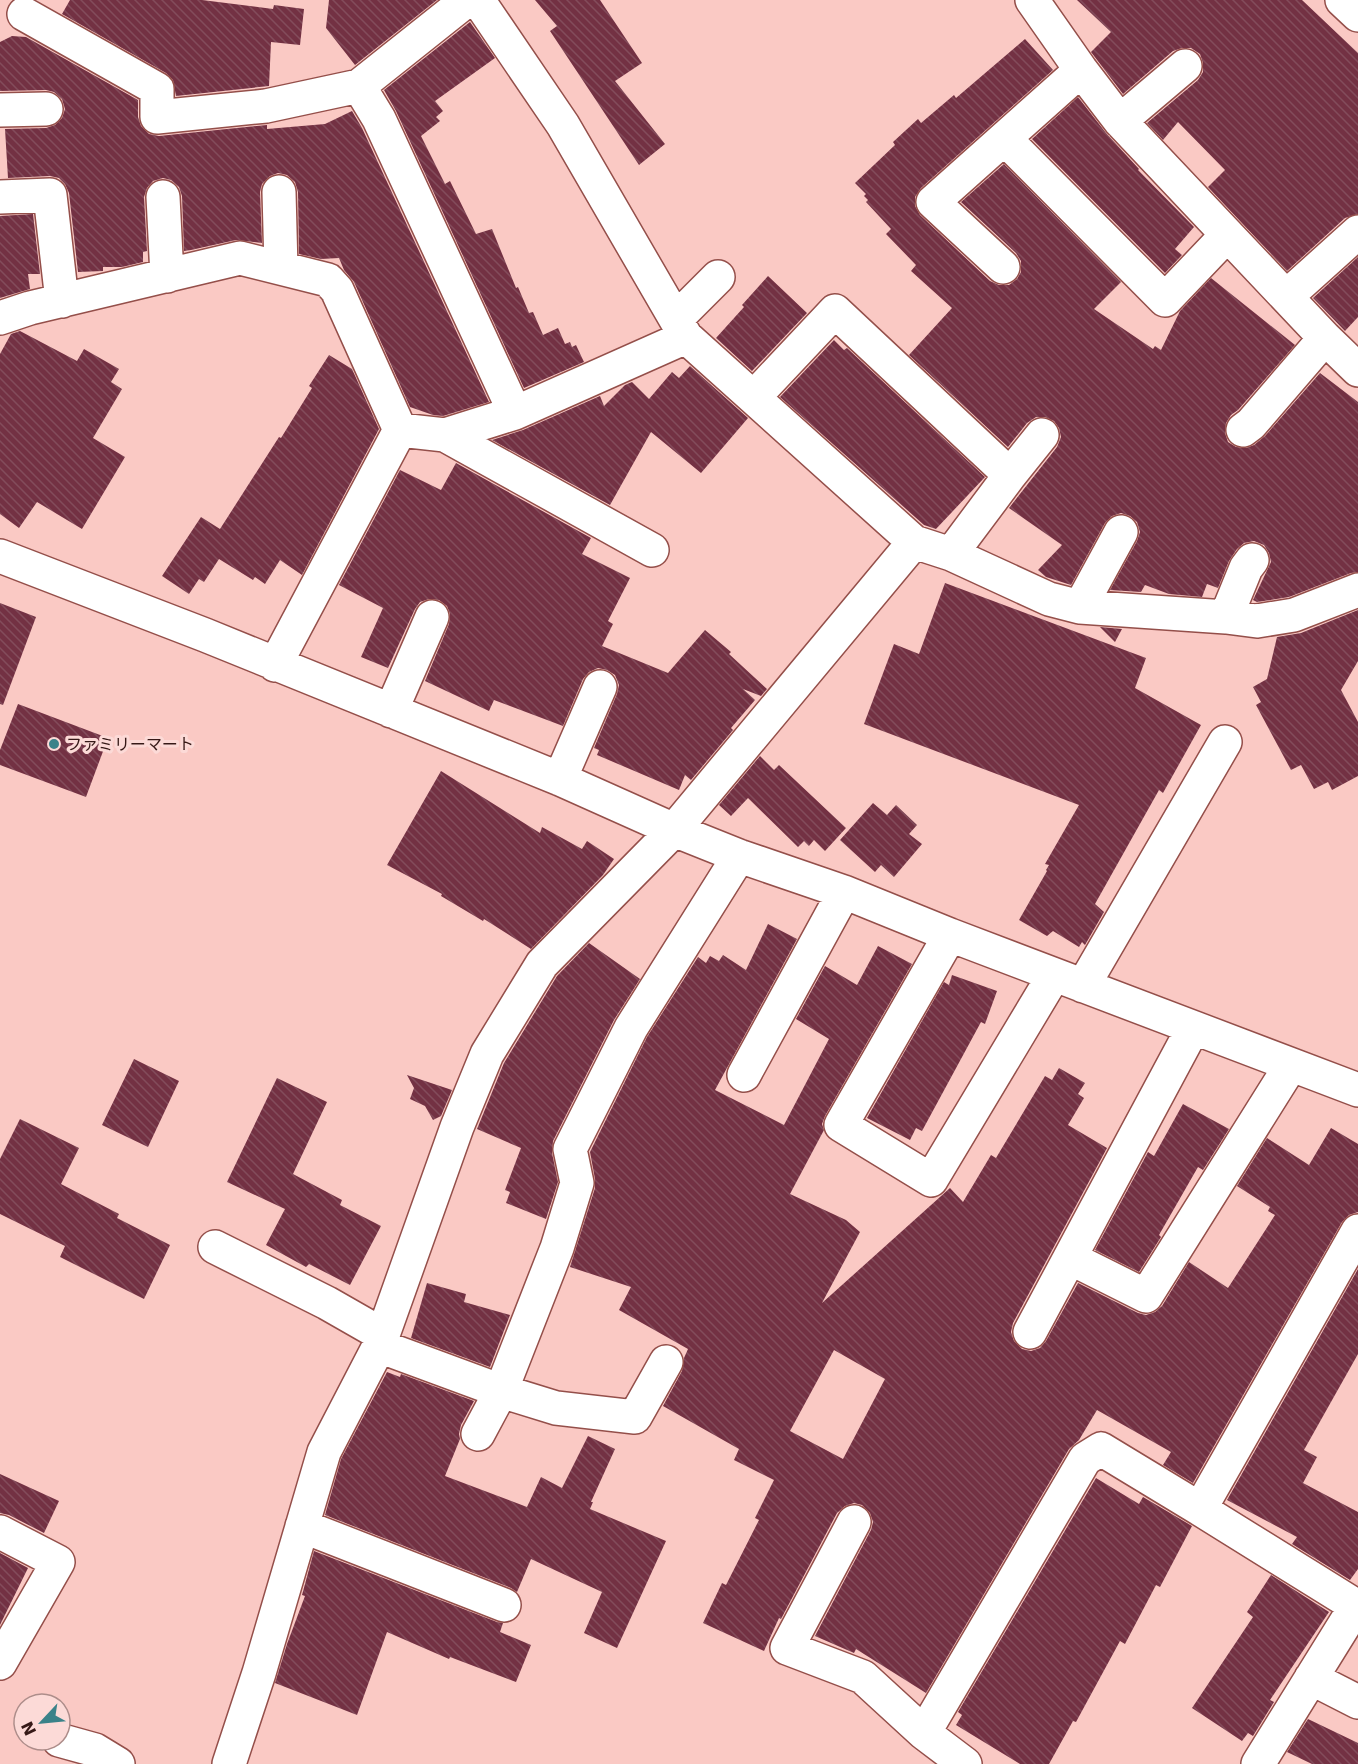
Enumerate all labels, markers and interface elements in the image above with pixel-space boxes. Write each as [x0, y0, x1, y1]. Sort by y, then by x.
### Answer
place label: ファミリーマート [66, 735, 194, 754]
marker: ファミリーマート [47, 737, 61, 751]
north arrow [12, 1692, 72, 1752]
text: N [17, 1718, 40, 1739]

